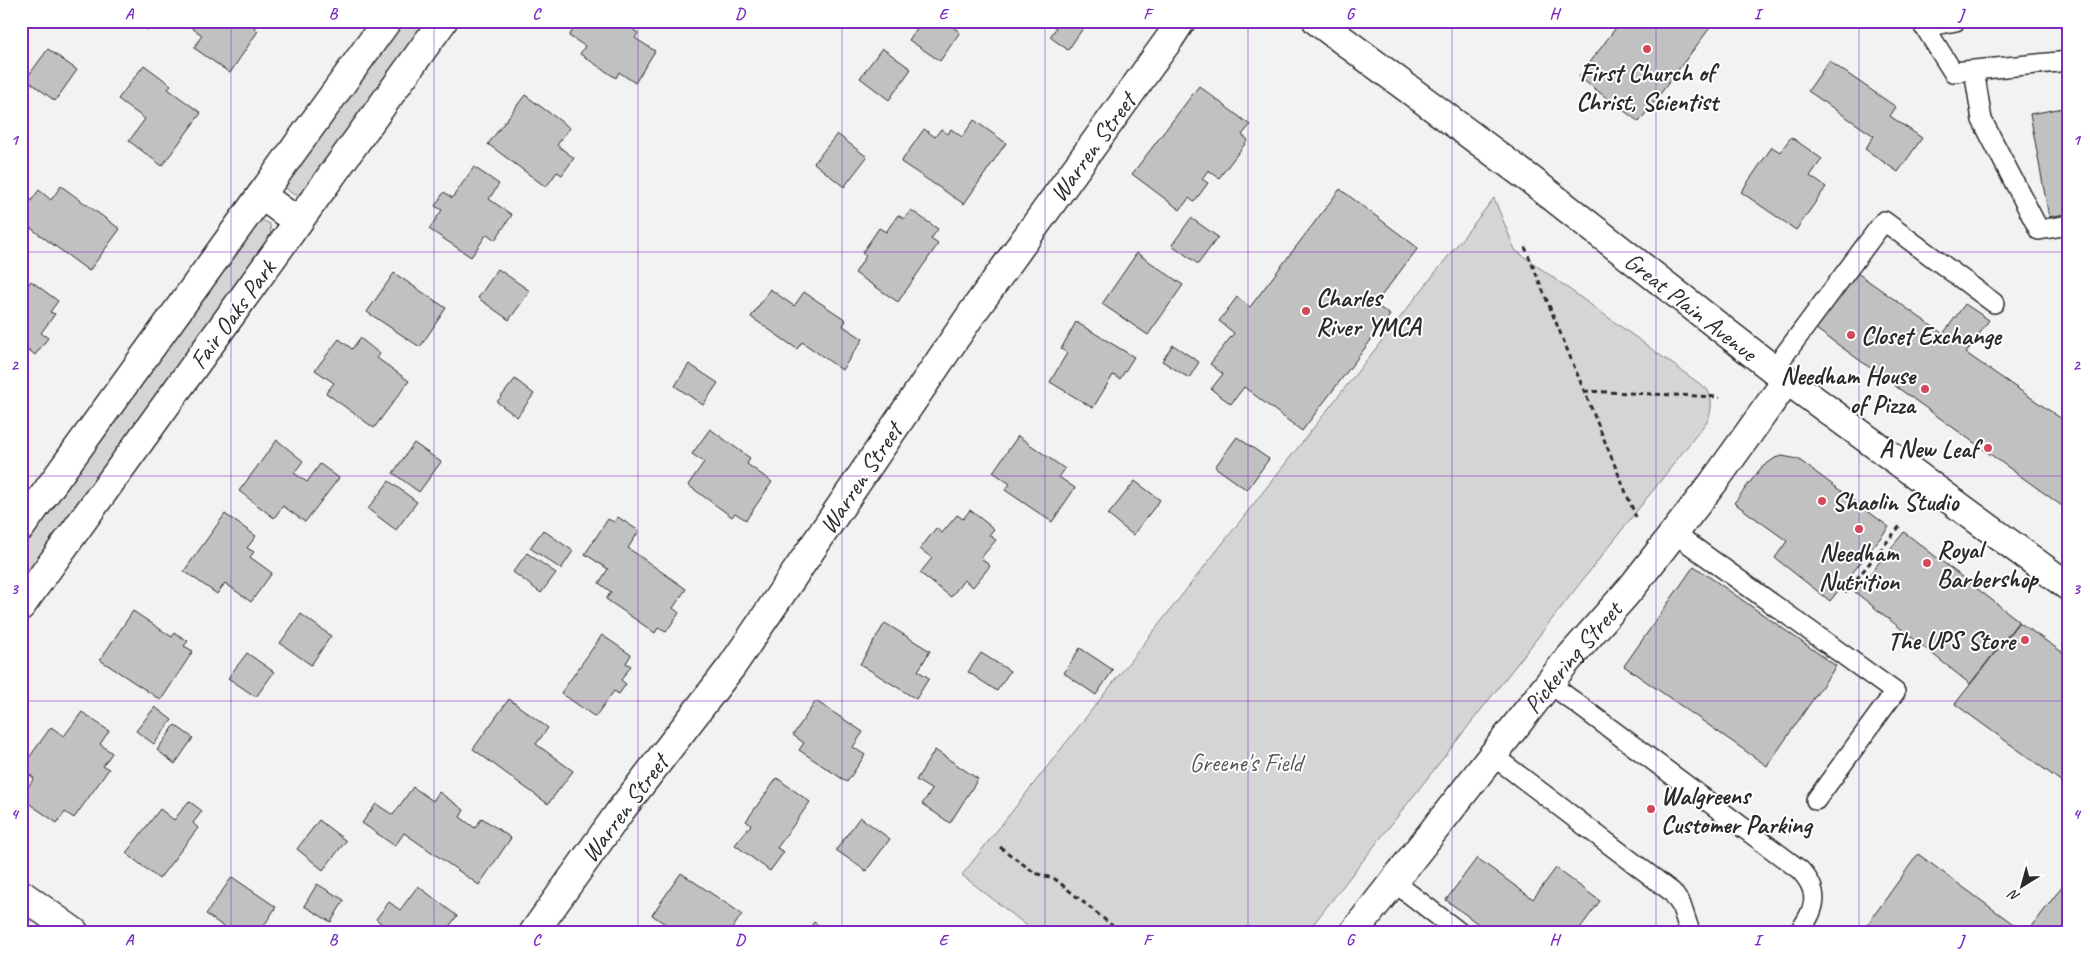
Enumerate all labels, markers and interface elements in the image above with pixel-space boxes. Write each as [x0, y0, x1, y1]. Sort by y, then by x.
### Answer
text: A [125, 4, 135, 24]
text: B [329, 4, 339, 24]
text: C [532, 4, 542, 24]
text: D [735, 4, 746, 24]
text: E [939, 4, 950, 24]
text: F [1143, 4, 1154, 24]
text: G [1346, 4, 1356, 24]
text: H [1549, 4, 1561, 24]
text: I [1754, 4, 1764, 24]
text: J [1957, 4, 1966, 24]
marker: First Church of Christ, Scientist [1641, 43, 1653, 55]
place label: First Church of Christ, Scientist [1576, 57, 1721, 118]
street label: Warren Street [1043, 84, 1145, 208]
text: 1 [10, 130, 19, 150]
text: 1 [2072, 130, 2081, 150]
street label: Great Plain Avenue [1618, 245, 1765, 370]
street label: Fair Oaks Park [182, 252, 284, 375]
place label: Charles River YMCA [1316, 282, 1422, 343]
marker: Charles River YMCA [1300, 305, 1312, 317]
place label: Closet Exchange [1861, 320, 2002, 352]
marker: Closet Exchange [1845, 329, 1857, 341]
text: 2 [10, 355, 19, 375]
text: 2 [2072, 355, 2081, 375]
place label: Needham House of Pizza [1780, 360, 1918, 421]
marker: Needham House of Pizza [1919, 383, 1931, 395]
street label: Warren Street [812, 414, 912, 540]
place label: A New Leaf [1879, 433, 1983, 465]
marker: A New Leaf [1982, 442, 1994, 454]
place label: Shaolin Studio [1832, 486, 1960, 518]
marker: Shaolin Studio [1816, 495, 1828, 507]
marker: Needham Nutrition [1853, 523, 1865, 535]
place label: Royal Barbershop [1937, 534, 2040, 595]
place label: Needham Nutrition [1819, 537, 1901, 598]
marker: Royal Barbershop [1921, 557, 1933, 569]
text: 3 [10, 579, 19, 599]
text: 3 [2072, 579, 2081, 599]
street label: Pickering Street [1517, 593, 1631, 720]
place label: The UPS Store [1887, 625, 2017, 657]
marker: The UPS Store [2019, 634, 2031, 646]
street label: Warren Street [574, 745, 678, 869]
park label: Greene's Field [1190, 747, 1306, 779]
place label: Walgreens Customer Parking [1661, 780, 1814, 841]
marker: Walgreens Customer Parking [1645, 803, 1657, 815]
text: 4 [10, 804, 19, 824]
text: 4 [2072, 804, 2081, 824]
north arrow [1998, 860, 2048, 910]
text: N [2004, 885, 2023, 905]
text: A [125, 930, 135, 950]
text: B [329, 930, 339, 950]
text: C [532, 930, 542, 950]
text: D [735, 930, 746, 950]
text: E [939, 930, 950, 950]
text: F [1143, 930, 1154, 950]
text: G [1346, 930, 1356, 950]
text: H [1549, 930, 1561, 950]
text: I [1754, 930, 1764, 950]
text: J [1957, 930, 1966, 950]

